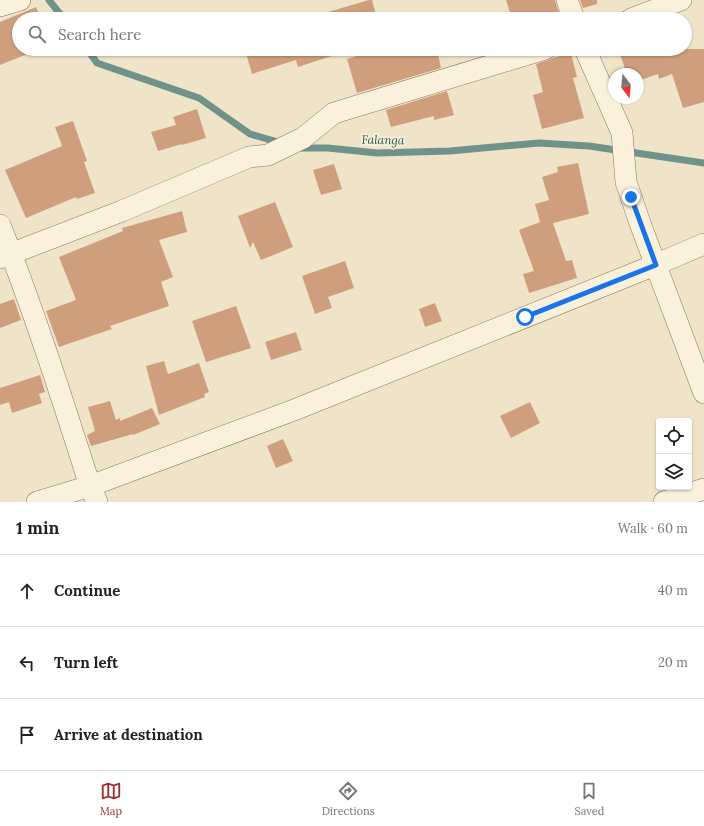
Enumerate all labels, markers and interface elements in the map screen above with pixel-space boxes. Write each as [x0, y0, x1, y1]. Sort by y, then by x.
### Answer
search box [12, 12, 692, 56]
icon: search [26, 23, 48, 45]
text: Search here [58, 25, 141, 44]
north arrow [608, 68, 644, 104]
water label: Falanga [361, 132, 405, 147]
route end [622, 188, 640, 206]
route start [516, 308, 534, 326]
map controls [656, 418, 692, 490]
button: locate [656, 418, 692, 454]
button: layers [656, 454, 692, 490]
text: 1 min [16, 517, 59, 539]
text: Walk · 60 m [618, 520, 688, 537]
icon: ahead [16, 580, 38, 602]
text: Continue [54, 581, 120, 600]
text: 40 m [658, 582, 688, 599]
icon: left [16, 652, 38, 674]
text: Turn left [54, 653, 118, 672]
text: 20 m [658, 654, 688, 671]
icon: arrive [16, 724, 38, 746]
text: Arrive at destination [54, 725, 203, 744]
tab: Map [100, 780, 122, 818]
tab: Directions [322, 780, 375, 818]
tab: Saved [574, 780, 604, 818]

